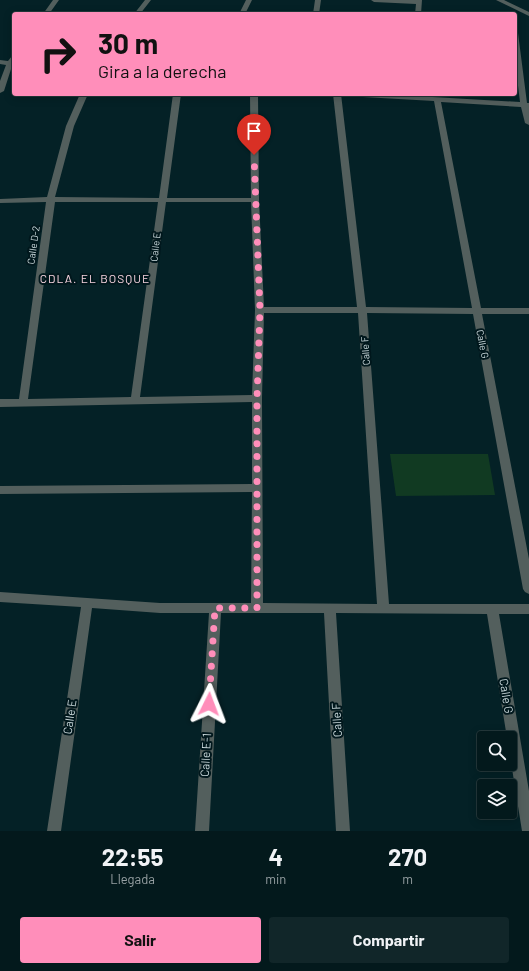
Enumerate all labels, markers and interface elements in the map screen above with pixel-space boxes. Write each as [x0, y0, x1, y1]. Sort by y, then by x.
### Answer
text: 30 m [98, 26, 158, 60]
icon: right [32, 28, 84, 80]
text: Gira a la derecha [98, 60, 226, 82]
pin [237, 114, 271, 155]
icon: arrive [243, 120, 265, 142]
street label: Calle D-2 [24, 225, 42, 265]
street label: Calle E [147, 232, 163, 262]
district label: CDLA. EL BOSQUE [40, 271, 150, 285]
street label: Calle G [474, 329, 492, 359]
street label: Calle F [358, 336, 372, 366]
street label: Calle G [497, 677, 517, 714]
position arrow [188, 683, 230, 725]
street label: Calle E [60, 699, 78, 735]
street label: Calle F [328, 702, 344, 738]
map controls [477, 731, 517, 819]
button: search [477, 731, 517, 771]
street label: Calle E-1 [197, 733, 213, 777]
button: layers [477, 779, 517, 819]
text: 22:55 [102, 842, 163, 871]
text: 4 [268, 842, 283, 871]
text: 270 [388, 842, 427, 871]
text: Llegada [110, 871, 155, 887]
text: min [265, 871, 286, 887]
text: m [402, 871, 413, 887]
button: Salir [20, 917, 261, 963]
button: Compartir [269, 917, 509, 963]

